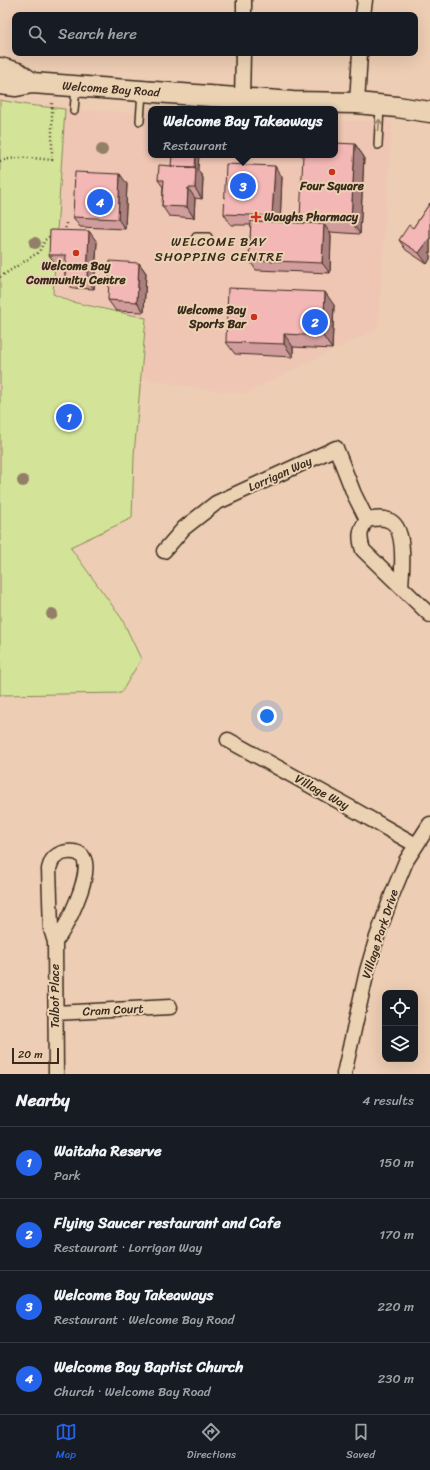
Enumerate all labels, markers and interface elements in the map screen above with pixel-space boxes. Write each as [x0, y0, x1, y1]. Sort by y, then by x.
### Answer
search box [12, 12, 418, 56]
text: Search here [58, 21, 137, 47]
icon: search [26, 23, 48, 45]
street label: Welcome Bay Road [61, 75, 161, 103]
popup [148, 106, 338, 158]
text: Welcome Bay Takeaways [163, 108, 323, 134]
one-way arrow [376, 119, 383, 132]
text: Restaurant [163, 134, 228, 157]
marker: Four Square [327, 167, 337, 177]
pin: 3 [230, 171, 256, 201]
place label: Four Square [299, 175, 365, 197]
pin: 4 [87, 187, 113, 217]
place label: Waughs Pharmacy [264, 206, 359, 228]
marker: Waughs Pharmacy [251, 212, 261, 222]
district label: WELCOME BAY SHOPPING CENTRE [155, 230, 283, 268]
marker: Welcome Bay Community Centre [71, 248, 81, 258]
place label: Welcome Bay Community Centre [25, 255, 127, 291]
place label: Welcome Bay Sports Bar [177, 299, 247, 335]
pin: 2 [302, 307, 328, 337]
marker: Welcome Bay Sports Bar [249, 312, 259, 322]
pin: 1 [56, 402, 82, 432]
street label: Lorrigan Way [244, 450, 316, 498]
your location [257, 706, 277, 726]
street label: Village Way [291, 768, 354, 816]
street label: Village Park Drive [355, 886, 405, 982]
street label: Talbot Place [44, 964, 66, 1028]
map controls [382, 990, 418, 1062]
button: locate [382, 990, 418, 1026]
street label: Cram Court [82, 997, 144, 1023]
button: layers [382, 1026, 418, 1062]
text: 20 m [18, 1045, 43, 1064]
scale bar [12, 1046, 59, 1065]
text: Nearby [16, 1085, 70, 1115]
text: 4 results [362, 1089, 414, 1112]
text: Waitaha Reserve [54, 1138, 162, 1164]
text: 1 [26, 1151, 32, 1174]
text: 150 m [379, 1151, 414, 1174]
text: Park [54, 1164, 81, 1187]
text: Flying Saucer restaurant and Cafe [54, 1210, 281, 1236]
text: 2 [25, 1223, 33, 1246]
text: 170 m [379, 1223, 414, 1246]
text: Restaurant · Lorrigan Way [54, 1236, 202, 1259]
text: Welcome Bay Takeaways [54, 1282, 213, 1308]
text: 3 [25, 1295, 33, 1318]
text: 220 m [377, 1295, 414, 1318]
text: Restaurant · Welcome Bay Road [54, 1308, 234, 1331]
text: Welcome Bay Baptist Church [54, 1354, 243, 1380]
text: 4 [25, 1367, 33, 1390]
text: 230 m [378, 1367, 414, 1390]
text: Church · Welcome Bay Road [54, 1380, 211, 1403]
tab: Map [55, 1421, 77, 1464]
tab: Directions [187, 1421, 236, 1464]
tab: Saved [346, 1421, 375, 1464]

